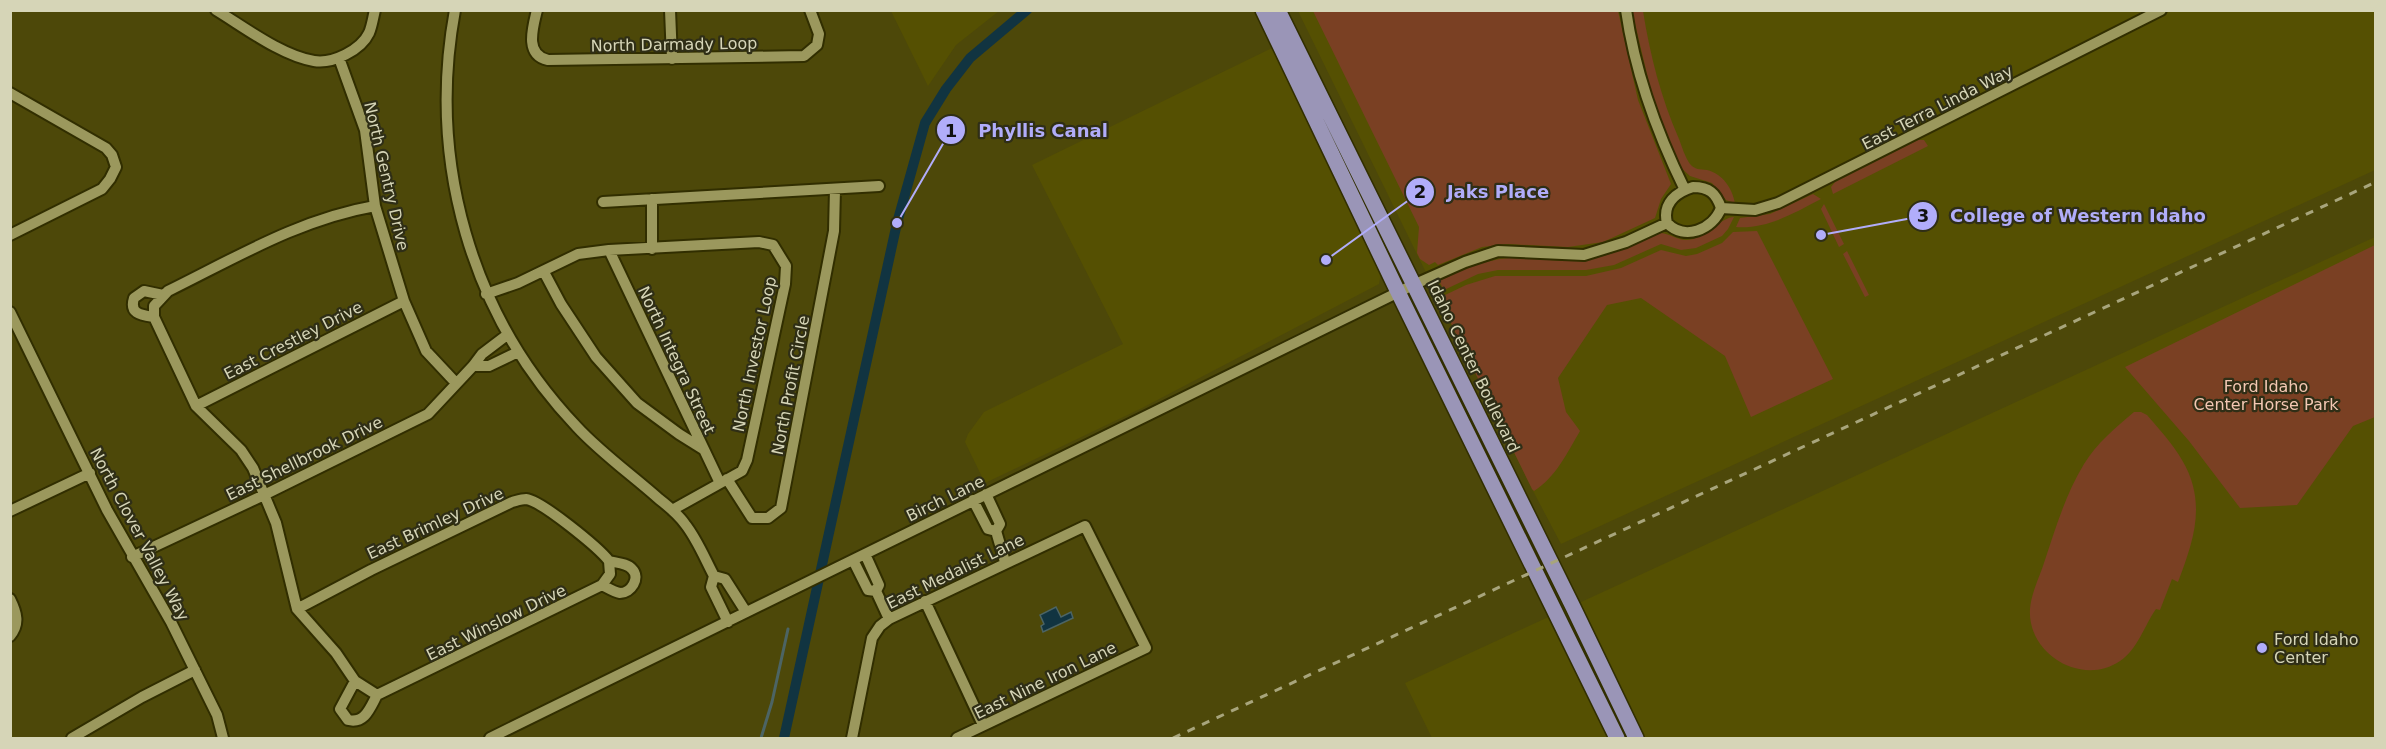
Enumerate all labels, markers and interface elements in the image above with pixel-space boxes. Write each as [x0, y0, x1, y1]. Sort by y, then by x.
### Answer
street label: North Darmady Loop [590, 34, 758, 55]
street label: East Terra Linda Way [1859, 61, 2016, 154]
street label: North Gentry Drive [360, 100, 413, 252]
callout: Phyllis Canal [936, 112, 1120, 148]
text: 1 [945, 120, 957, 141]
text: Phyllis Canal [978, 120, 1108, 141]
callout: Jaks Place [1405, 174, 1561, 210]
text: 2 [1414, 181, 1426, 202]
text: Jaks Place [1445, 181, 1549, 202]
callout: College of Western Idaho [1908, 198, 2218, 234]
text: 3 [1917, 205, 1929, 226]
text: College of Western Idaho [1950, 205, 2206, 226]
street label: North Investor Loop [729, 275, 780, 434]
street label: Idaho Center Boulevard [1423, 277, 1524, 456]
street label: North Integra Street [634, 283, 719, 437]
street label: East Crestley Drive [221, 297, 366, 384]
street label: North Profit Circle [768, 314, 813, 456]
park label: Ford Idaho Center Horse Park [2193, 377, 2339, 414]
street label: East Shellbrook Drive [223, 412, 386, 505]
street label: North Clover Valley Way [86, 445, 193, 624]
street label: Birch Lane [903, 471, 987, 525]
street label: East Brimley Drive [364, 483, 507, 563]
street label: East Medalist Lane [883, 530, 1027, 613]
street label: East Winslow Drive [423, 580, 569, 665]
place label: Ford Idaho Center [2274, 630, 2359, 667]
street label: East Nine Iron Lane [971, 638, 1119, 723]
marker: Ford Idaho Center [2255, 641, 2269, 655]

